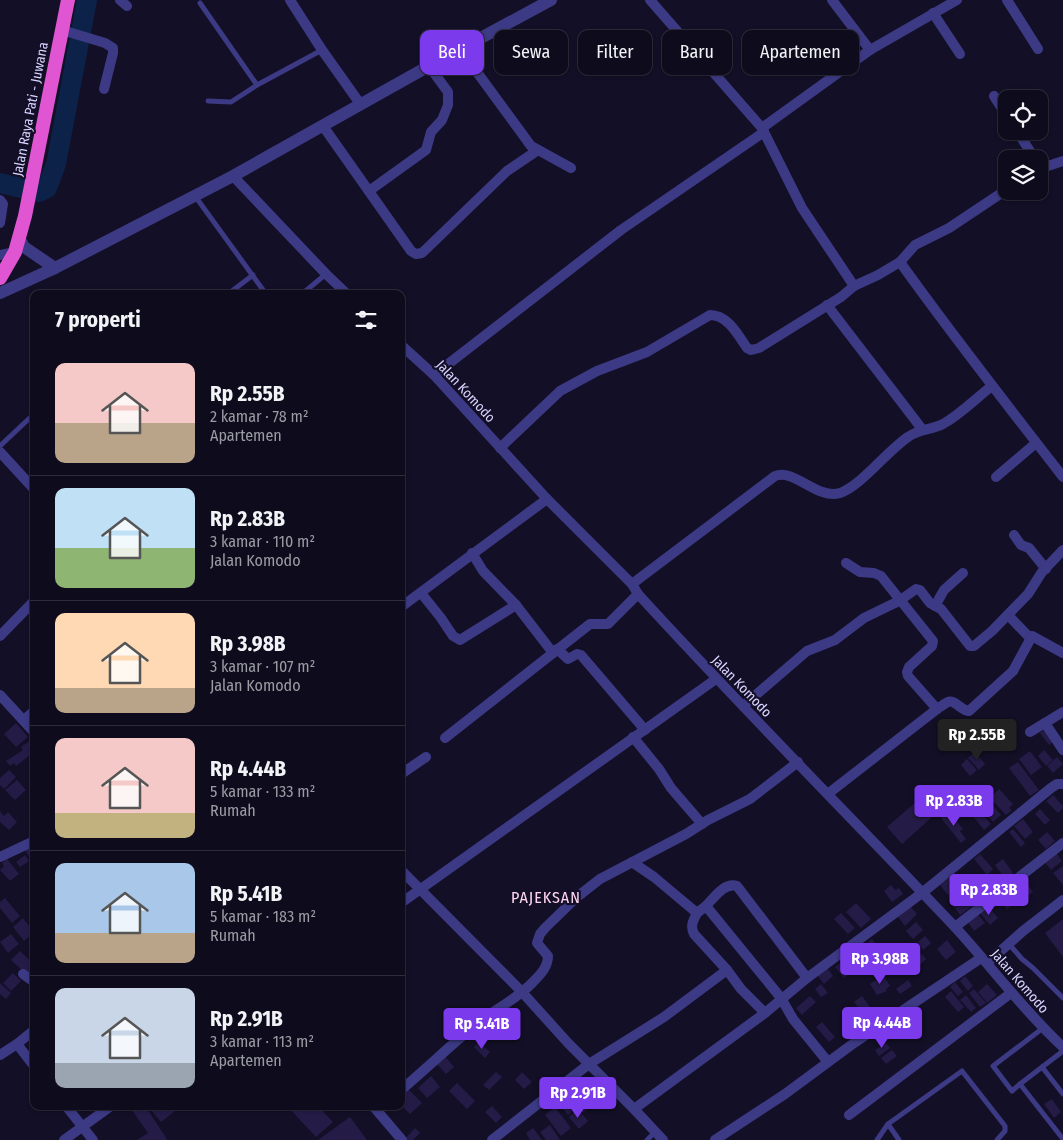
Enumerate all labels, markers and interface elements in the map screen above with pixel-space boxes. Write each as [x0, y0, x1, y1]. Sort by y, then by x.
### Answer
chip: Beli [420, 30, 484, 75]
chip: Sewa [494, 30, 568, 75]
chip: Filter [578, 30, 652, 75]
chip: Baru [662, 30, 732, 75]
chip: Apartemen [742, 30, 859, 75]
street label: Jalan Raya Pati - Juwana [9, 40, 52, 178]
map controls [998, 90, 1048, 200]
button: locate [998, 90, 1048, 140]
button: layers [998, 150, 1048, 200]
icon: filters [352, 306, 380, 334]
text: 7 properti [55, 307, 141, 333]
street label: Jalan Komodo [432, 357, 499, 426]
text: Rp 2.55B [210, 381, 285, 407]
icon: home [95, 383, 155, 443]
text: 2 kamar · 78 m² [210, 407, 308, 426]
text: Apartemen [210, 426, 282, 445]
text: Rp 2.83B [210, 506, 285, 532]
icon: home [95, 508, 155, 568]
text: 3 kamar · 110 m² [210, 532, 315, 551]
text: Jalan Komodo [210, 551, 301, 570]
text: Rp 3.98B [210, 631, 286, 657]
icon: home [95, 633, 155, 693]
street label: Jalan Komodo [708, 652, 775, 721]
text: 3 kamar · 107 m² [210, 657, 315, 676]
text: Jalan Komodo [210, 676, 301, 695]
pin: Rp 2.55B [925, 718, 1029, 761]
text: Rp 2.55B [949, 725, 1005, 744]
text: Rp 4.44B [210, 756, 286, 782]
icon: home [95, 758, 155, 818]
text: 5 kamar · 133 m² [210, 782, 315, 801]
pin: Rp 2.83B [902, 784, 1006, 827]
text: Rp 2.83B [925, 791, 983, 810]
text: Rumah [210, 801, 256, 820]
pin: Rp 2.83B [937, 874, 1041, 916]
text: Rp 2.83B [960, 880, 1018, 899]
text: Rp 5.41B [210, 881, 282, 907]
icon: home [95, 883, 155, 943]
district label: PAJEKSAN [511, 888, 581, 907]
text: 5 kamar · 183 m² [210, 907, 316, 926]
text: Rumah [210, 926, 256, 945]
pin: Rp 3.98B [828, 942, 932, 985]
street label: Jalan Komodo [987, 946, 1052, 1017]
text: Rp 3.98B [851, 949, 909, 968]
text: Rp 2.91B [210, 1006, 283, 1032]
pin: Rp 4.44B [830, 1006, 934, 1049]
icon: home [95, 1008, 155, 1068]
pin: Rp 5.41B [430, 1008, 534, 1050]
text: Rp 4.44B [853, 1013, 911, 1032]
text: Rp 5.41B [454, 1014, 510, 1033]
text: 3 kamar · 113 m² [210, 1032, 314, 1051]
text: Apartemen [210, 1051, 282, 1070]
pin: Rp 2.91B [526, 1076, 630, 1119]
text: Rp 2.91B [550, 1083, 606, 1102]

